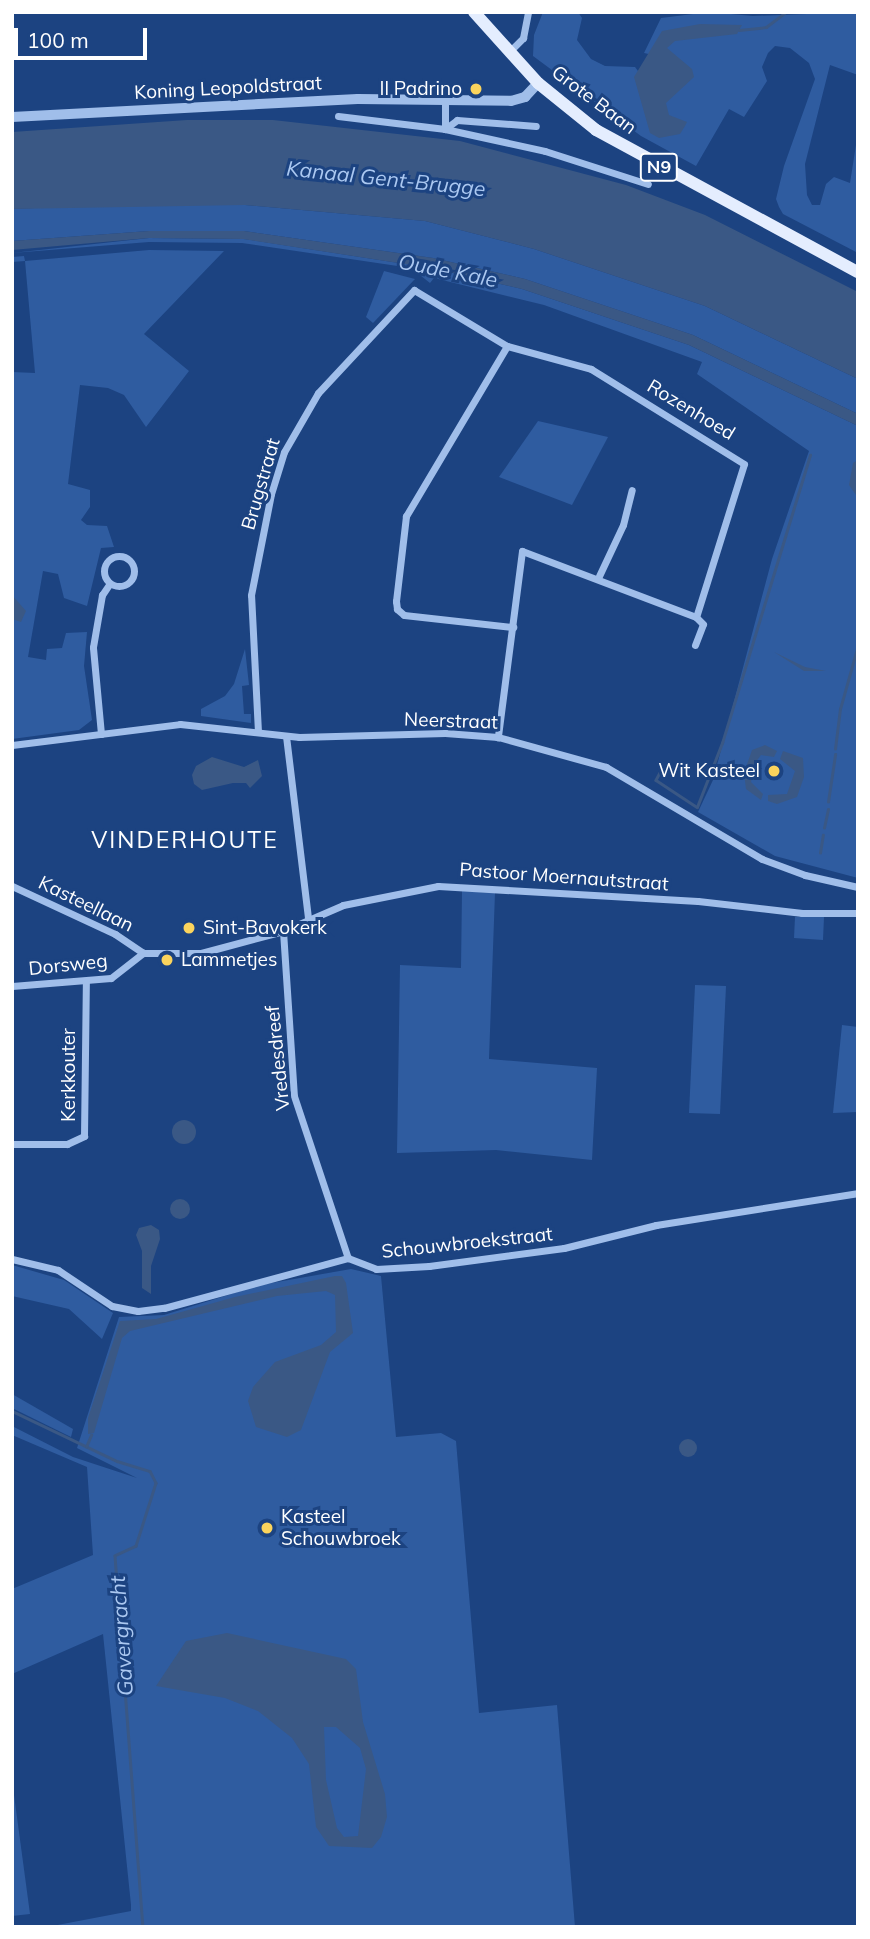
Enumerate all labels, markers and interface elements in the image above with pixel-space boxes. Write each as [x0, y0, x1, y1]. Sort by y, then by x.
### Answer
scale bar [18, 14, 150, 58]
text: 100 m [27, 27, 89, 53]
street label: Grote Baan [547, 61, 641, 139]
street label: Koning Leopoldstraat [134, 72, 322, 104]
place label: Il Padrino [379, 78, 462, 100]
marker: Il Padrino [468, 81, 484, 97]
road number: N9 [640, 152, 678, 182]
water label: Kanaal Gent-Brugge [285, 155, 487, 201]
water label: Oude Kale [396, 248, 500, 292]
street label: Rozenhoed [643, 375, 739, 445]
street label: Brugstraat [237, 435, 285, 533]
street label: Neerstraat [404, 708, 498, 734]
place label: Wit Kasteel [658, 760, 760, 782]
marker: Wit Kasteel [766, 763, 782, 779]
district label: VINDERHOUTE [93, 826, 277, 854]
street label: Pastoor Moernautstraat [459, 858, 669, 896]
street label: Kasteellaan [35, 871, 137, 937]
place label: Sint-Bavokerk [203, 917, 327, 939]
marker: Sint-Bavokerk [181, 920, 197, 936]
place label: Lammetjes [181, 949, 277, 971]
street label: Dorsweg [27, 950, 109, 980]
marker: Lammetjes [159, 952, 175, 968]
street label: Vredesdreef [261, 1004, 295, 1112]
street label: Kerkkouter [58, 1028, 80, 1122]
street label: Schouwbroekstraat [380, 1223, 554, 1263]
place label: Kasteel Schouwbroek [281, 1506, 401, 1550]
marker: Kasteel Schouwbroek [259, 1520, 275, 1536]
water label: Gavergracht [104, 1575, 138, 1697]

